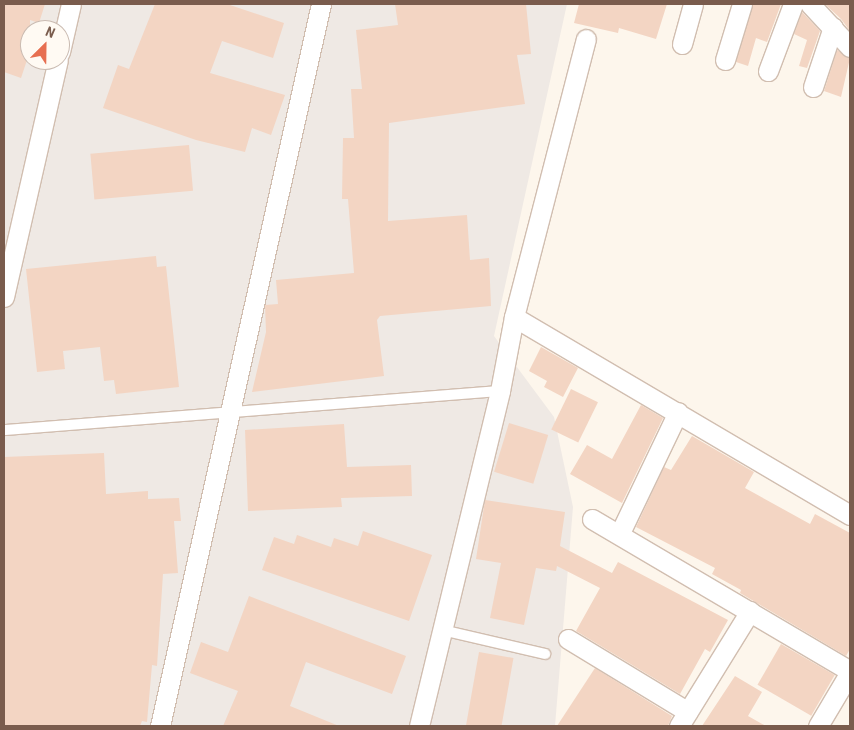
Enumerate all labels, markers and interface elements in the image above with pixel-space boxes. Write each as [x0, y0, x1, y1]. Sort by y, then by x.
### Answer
north arrow [20, 20, 70, 70]
text: N [43, 23, 58, 41]

